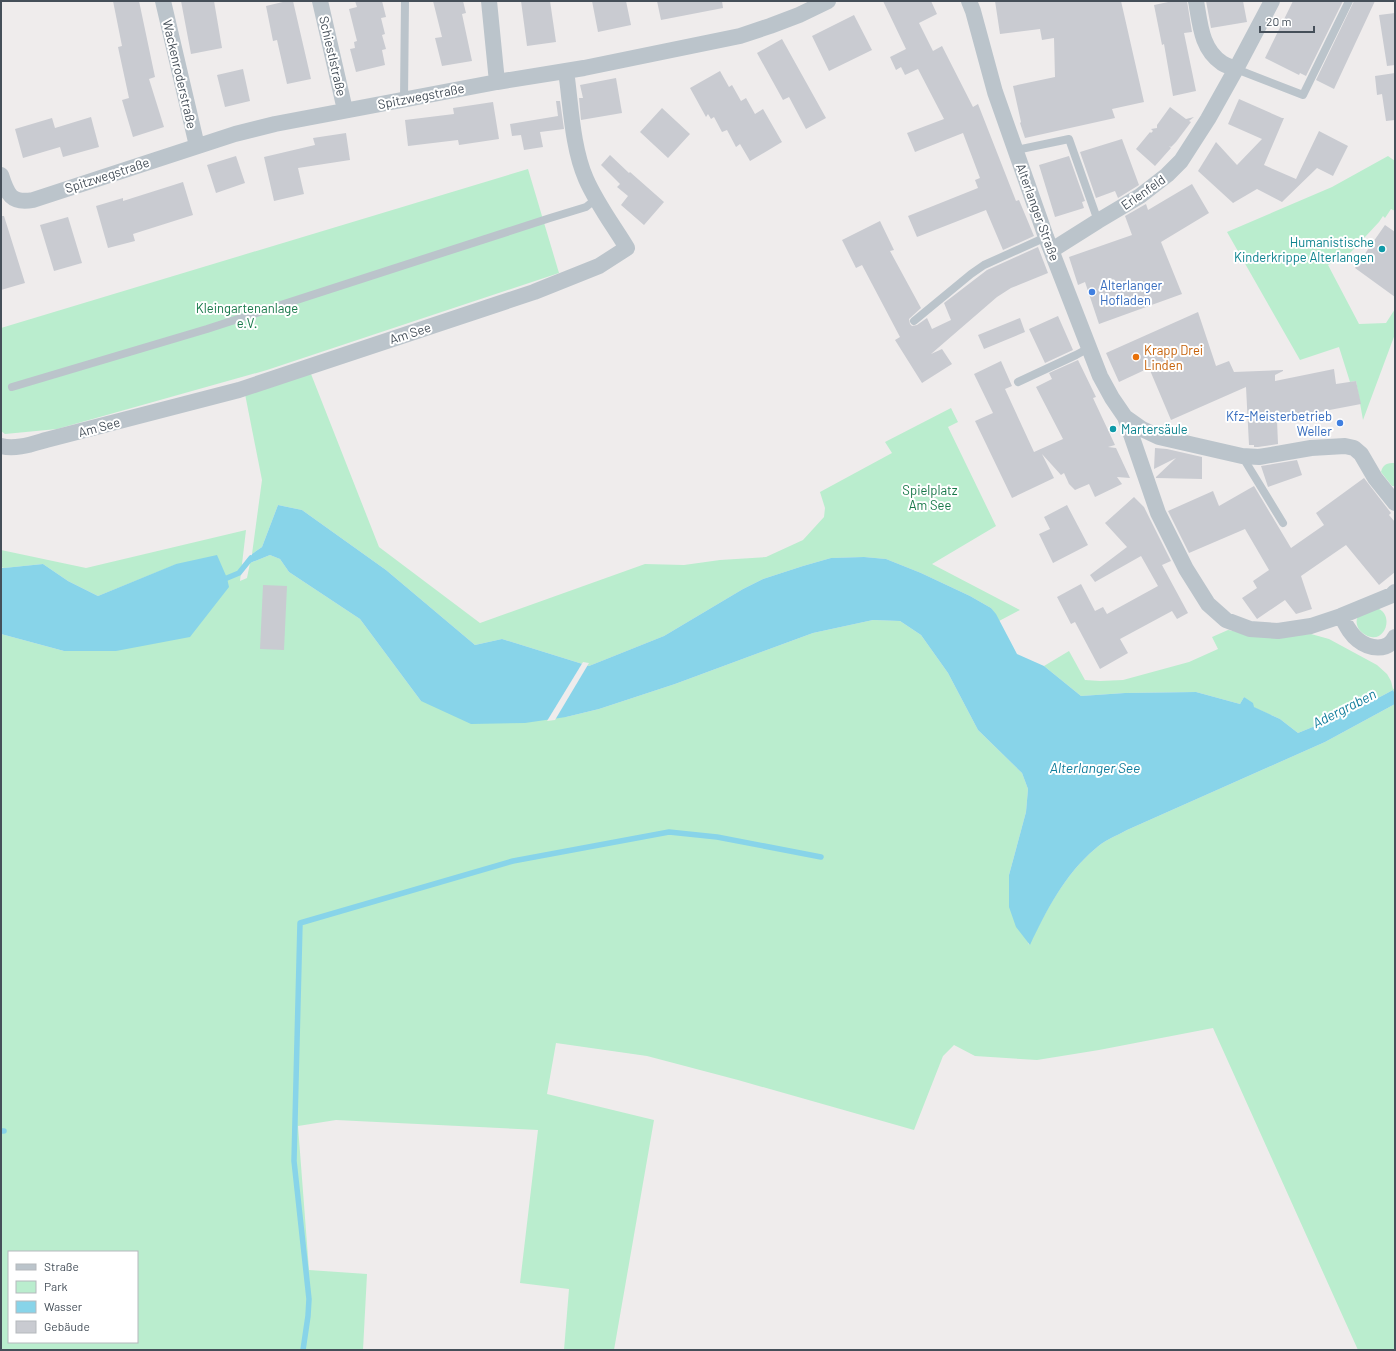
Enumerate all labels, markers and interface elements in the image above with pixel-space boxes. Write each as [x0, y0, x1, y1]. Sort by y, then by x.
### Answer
scale bar [1260, 8, 1314, 34]
street label: Schiestlstraße [316, 14, 350, 98]
text: 20 m [1266, 14, 1292, 28]
street label: Wackenroderstraße [160, 18, 200, 130]
street label: Spitzwegstraße [376, 80, 466, 112]
street label: Spitzwegstraße [63, 154, 151, 196]
street label: Alterlanger Straße [1013, 161, 1063, 263]
street label: Erlenfeld [1118, 171, 1168, 213]
place label: Humanistische Kinderkrippe Alterlangen [1234, 234, 1374, 265]
marker: Humanistische Kinderkrippe Alterlangen [1377, 244, 1387, 254]
place label: Alterlanger Hofladen [1100, 277, 1163, 308]
marker: Alterlanger Hofladen [1087, 287, 1097, 297]
park label: Kleingartenanlage e.V. [196, 300, 298, 331]
street label: Am See [387, 319, 433, 347]
place label: Krapp Drei Linden [1144, 342, 1203, 373]
marker: Krapp Drei Linden [1131, 352, 1141, 362]
place label: Kfz-Meisterbetrieb Weller [1226, 408, 1332, 439]
street label: Am See [76, 414, 122, 440]
marker: Kfz-Meisterbetrieb Weller [1335, 418, 1345, 428]
place label: Martersäule [1121, 421, 1188, 437]
marker: Martersäule [1108, 424, 1118, 434]
park label: Spielplatz Am See [902, 482, 958, 513]
water label: Adergraben [1309, 685, 1379, 731]
water label: Alterlanger See [1050, 759, 1140, 776]
legend [8, 1251, 138, 1343]
text: Straße [44, 1259, 79, 1273]
text: Park [44, 1279, 68, 1293]
text: Wasser [44, 1299, 83, 1313]
text: Gebäude [44, 1319, 90, 1333]

